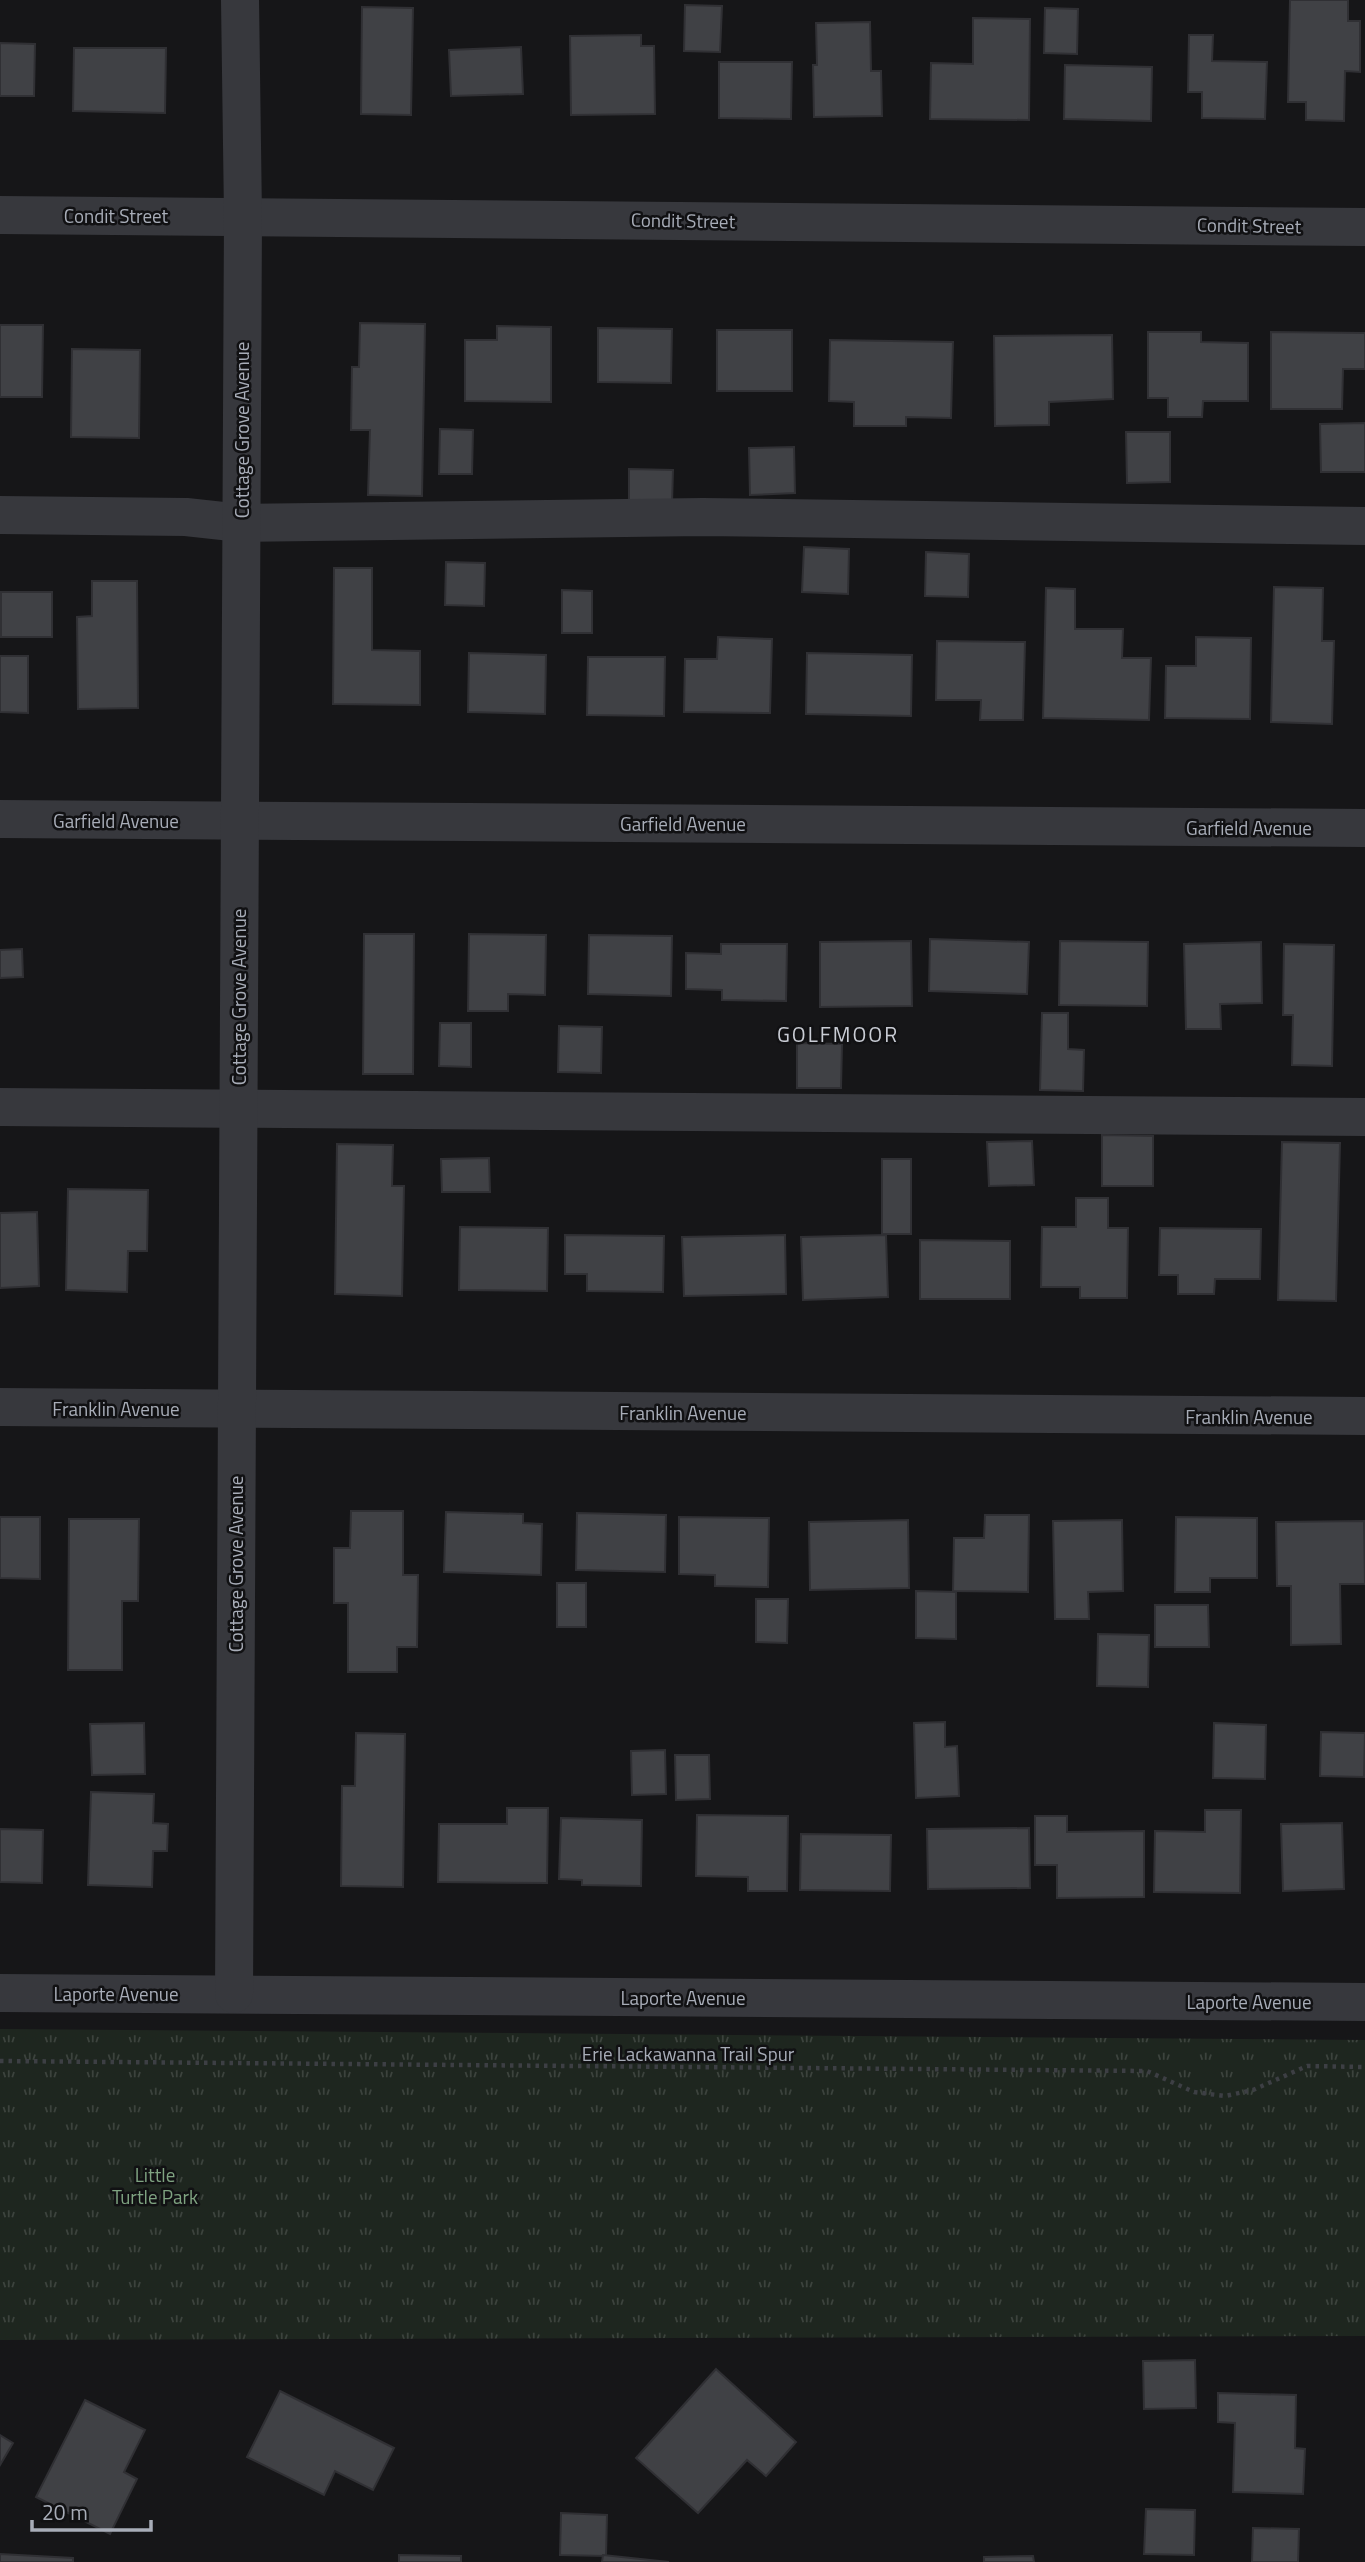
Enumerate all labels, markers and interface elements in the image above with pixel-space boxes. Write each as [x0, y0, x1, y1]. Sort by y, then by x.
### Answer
street label: Condit Street [64, 201, 169, 230]
street label: Condit Street [631, 205, 736, 235]
street label: Condit Street [1197, 210, 1302, 240]
street label: Cottage Grove Avenue [227, 342, 256, 518]
street label: Garfield Avenue [53, 806, 179, 835]
street label: Garfield Avenue [620, 809, 746, 838]
street label: Garfield Avenue [1186, 813, 1312, 842]
street label: Cottage Grove Avenue [224, 909, 253, 1085]
district label: GOLFMOOR [777, 1018, 899, 1050]
street label: Franklin Avenue [52, 1394, 180, 1423]
street label: Franklin Avenue [619, 1398, 747, 1427]
street label: Franklin Avenue [1185, 1402, 1313, 1431]
street label: Cottage Grove Avenue [221, 1476, 250, 1652]
street label: Laporte Avenue [53, 1979, 179, 2008]
street label: Laporte Avenue [620, 1983, 746, 2012]
street label: Laporte Avenue [1186, 1987, 1312, 2016]
street label: Erie Lackawanna Trail Spur [582, 2039, 795, 2068]
park label: Little Turtle Park [112, 2160, 198, 2211]
scale bar [32, 2488, 150, 2532]
text: 20 m [42, 2496, 88, 2528]

